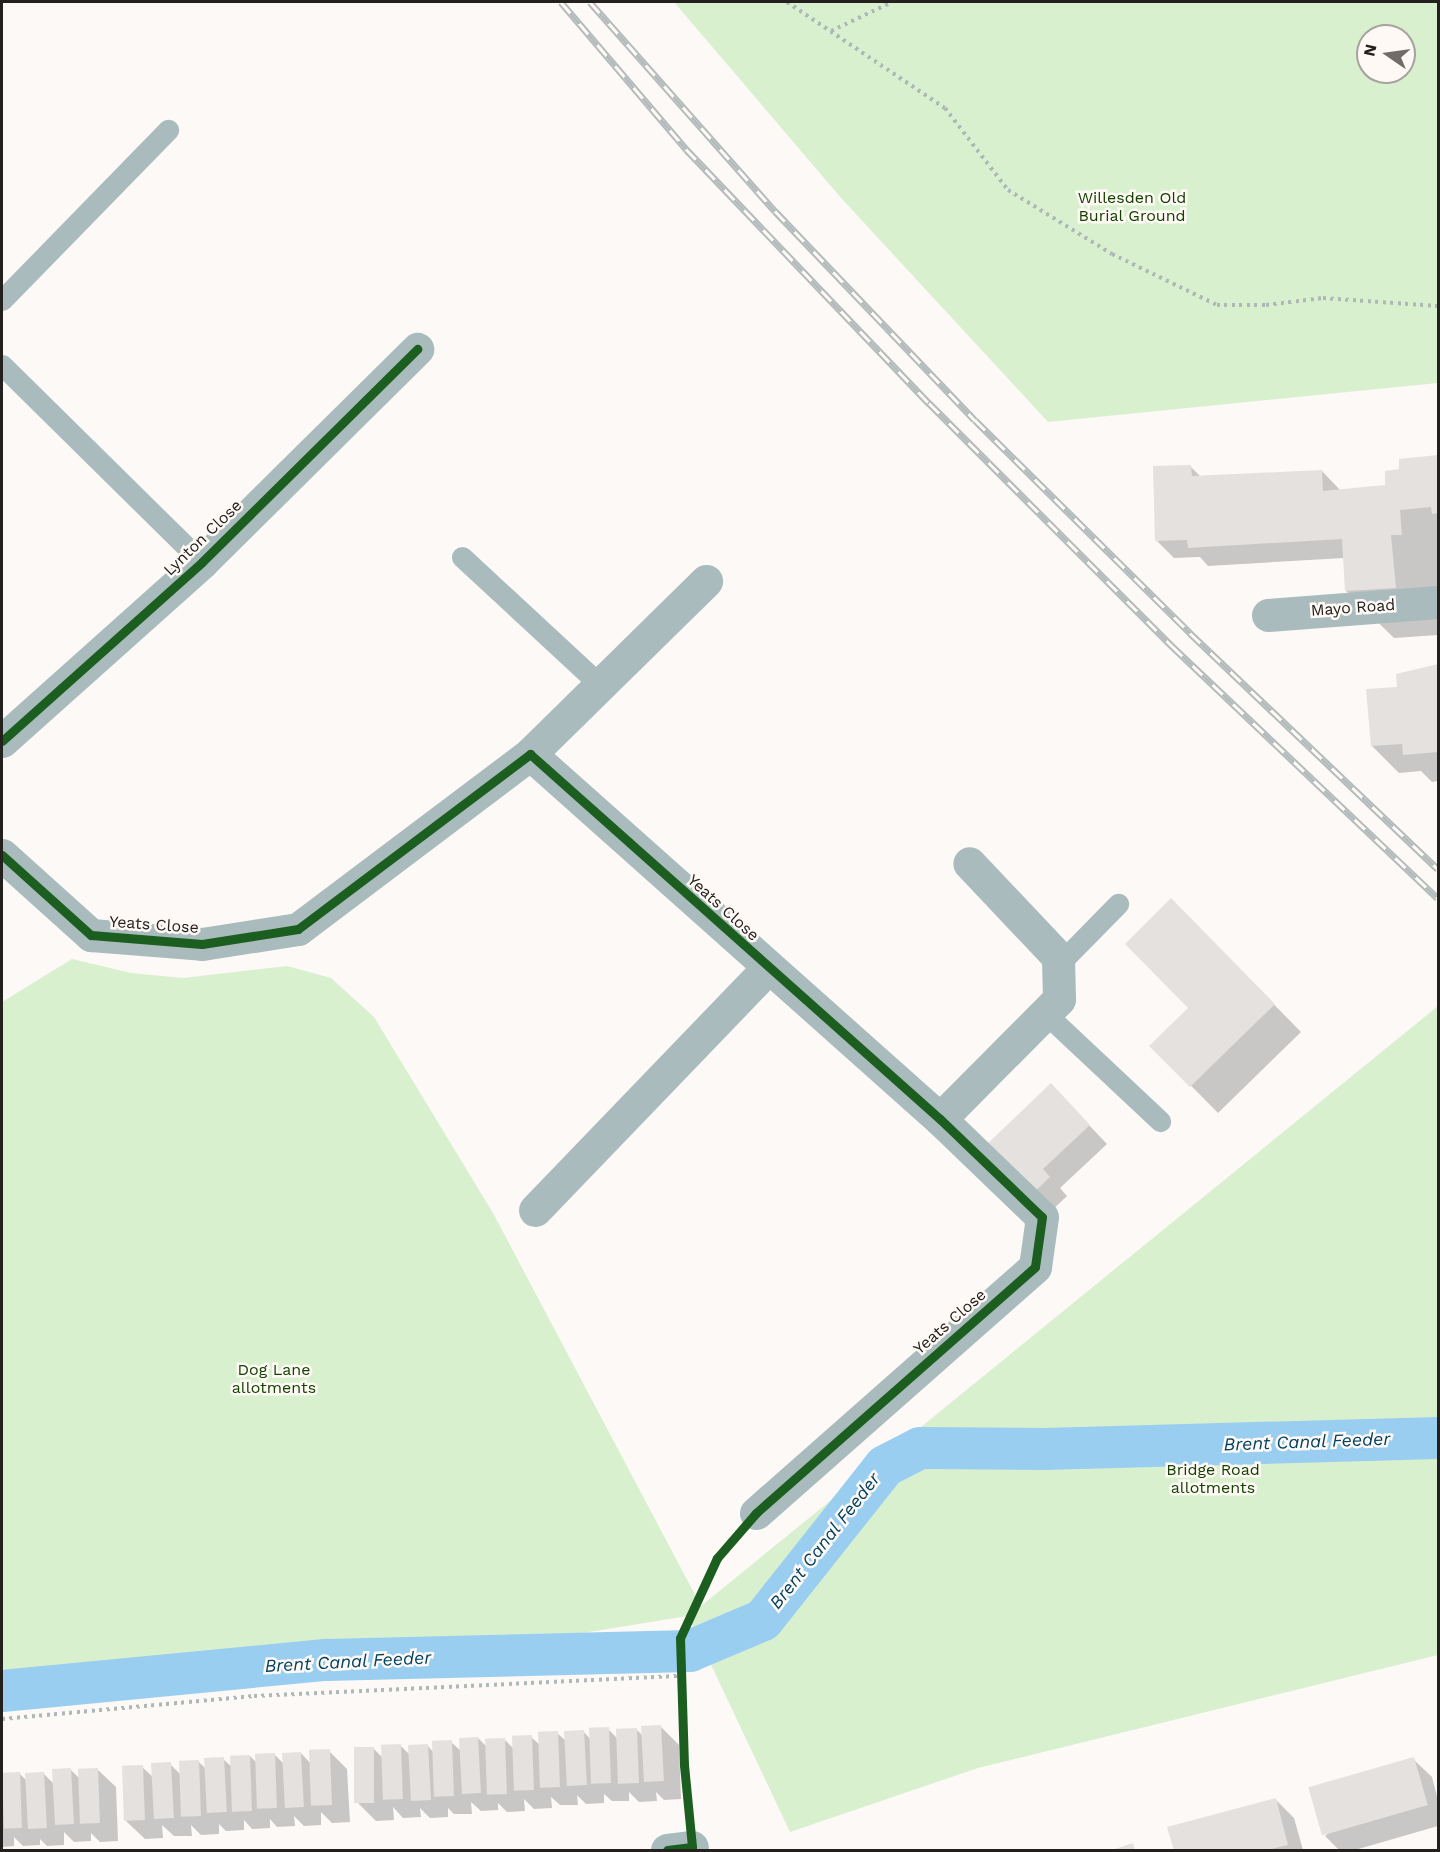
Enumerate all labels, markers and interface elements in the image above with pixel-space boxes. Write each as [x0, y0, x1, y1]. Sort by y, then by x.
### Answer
north arrow [1356, 24, 1416, 84]
text: N [1359, 42, 1381, 58]
park label: Willesden Old Burial Ground [1078, 188, 1186, 226]
street label: Lynton Close [160, 496, 246, 580]
street label: Mayo Road [1310, 595, 1396, 621]
street label: Yeats Close [683, 871, 763, 945]
street label: Yeats Close [109, 912, 199, 938]
street label: Yeats Close [910, 1285, 990, 1359]
park label: Dog Lane allotments [232, 1360, 316, 1398]
water label: Brent Canal Feeder [1223, 1428, 1391, 1456]
park label: Bridge Road allotments [1166, 1460, 1260, 1498]
water label: Brent Canal Feeder [765, 1468, 885, 1614]
water label: Brent Canal Feeder [264, 1647, 432, 1677]

